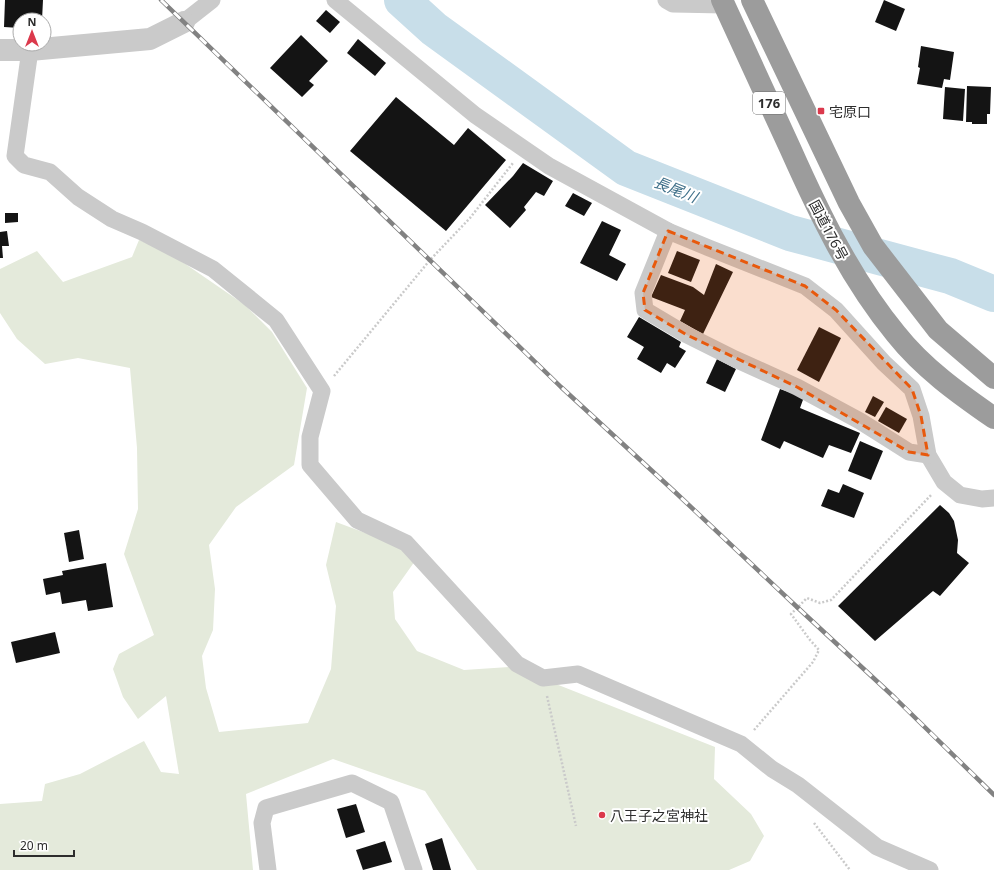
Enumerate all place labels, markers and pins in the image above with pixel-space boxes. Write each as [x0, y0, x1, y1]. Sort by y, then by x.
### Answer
place label: 宅原口 [829, 102, 871, 121]
marker: 宅原口 [816, 106, 826, 116]
place label: 八王子之宮神社 [610, 806, 708, 825]
marker: 八王子之宮神社 [597, 810, 607, 820]

